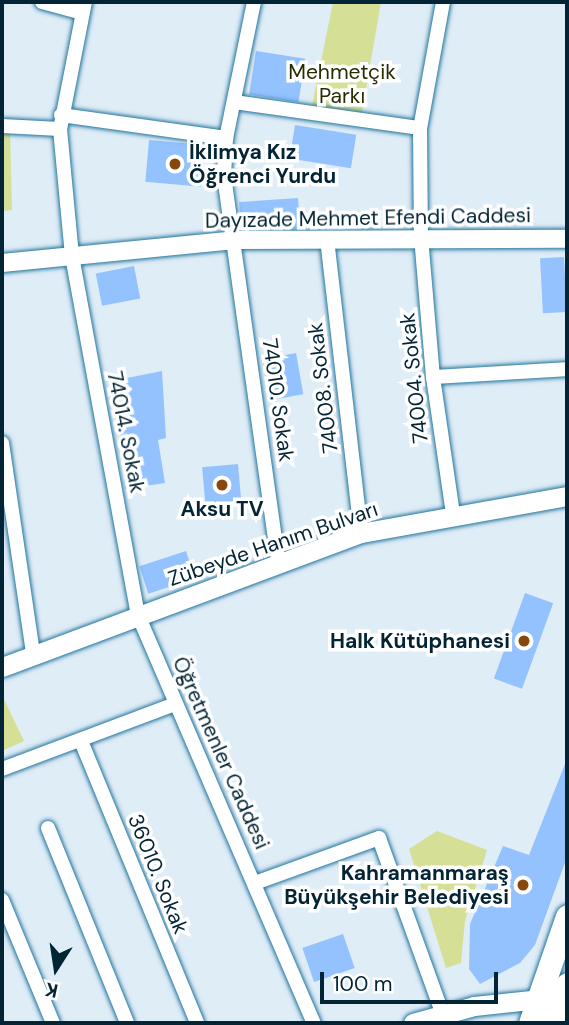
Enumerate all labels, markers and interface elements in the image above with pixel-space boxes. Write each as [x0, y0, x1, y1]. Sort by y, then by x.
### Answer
park label: Mehmetçik Parkı [288, 59, 396, 109]
place label: İklimya Kız Öğrenci Yurdu [189, 139, 336, 189]
marker: İklimya Kız Öğrenci Yurdu [167, 156, 183, 172]
street label: Dayızade Mehmet Efendi Caddesi [205, 203, 531, 233]
street label: 74004. Sokak [395, 312, 433, 444]
street label: 74008. Sokak [303, 321, 343, 455]
street label: 74010. Sokak [257, 337, 299, 463]
street label: 74014. Sokak [102, 369, 150, 495]
marker: Aksu TV [214, 477, 230, 493]
street label: Zübeyde Hanım Bulvarı [165, 496, 381, 592]
place label: Aksu TV [181, 496, 263, 522]
place label: Halk Kütüphanesi [330, 628, 510, 654]
marker: Halk Kütüphanesi [516, 633, 532, 649]
street label: Öğretmenler Caddesi [167, 653, 275, 853]
street label: 36010. Sokak [123, 810, 193, 938]
place label: Kahramanmaraş Büyükşehir Belediyesi [284, 860, 509, 910]
marker: Kahramanmaraş Büyükşehir Belediyesi [515, 877, 531, 893]
north arrow [21, 934, 91, 1004]
scale bar [324, 958, 503, 1002]
text: 100 m [333, 970, 393, 998]
text: K [43, 977, 60, 1004]

